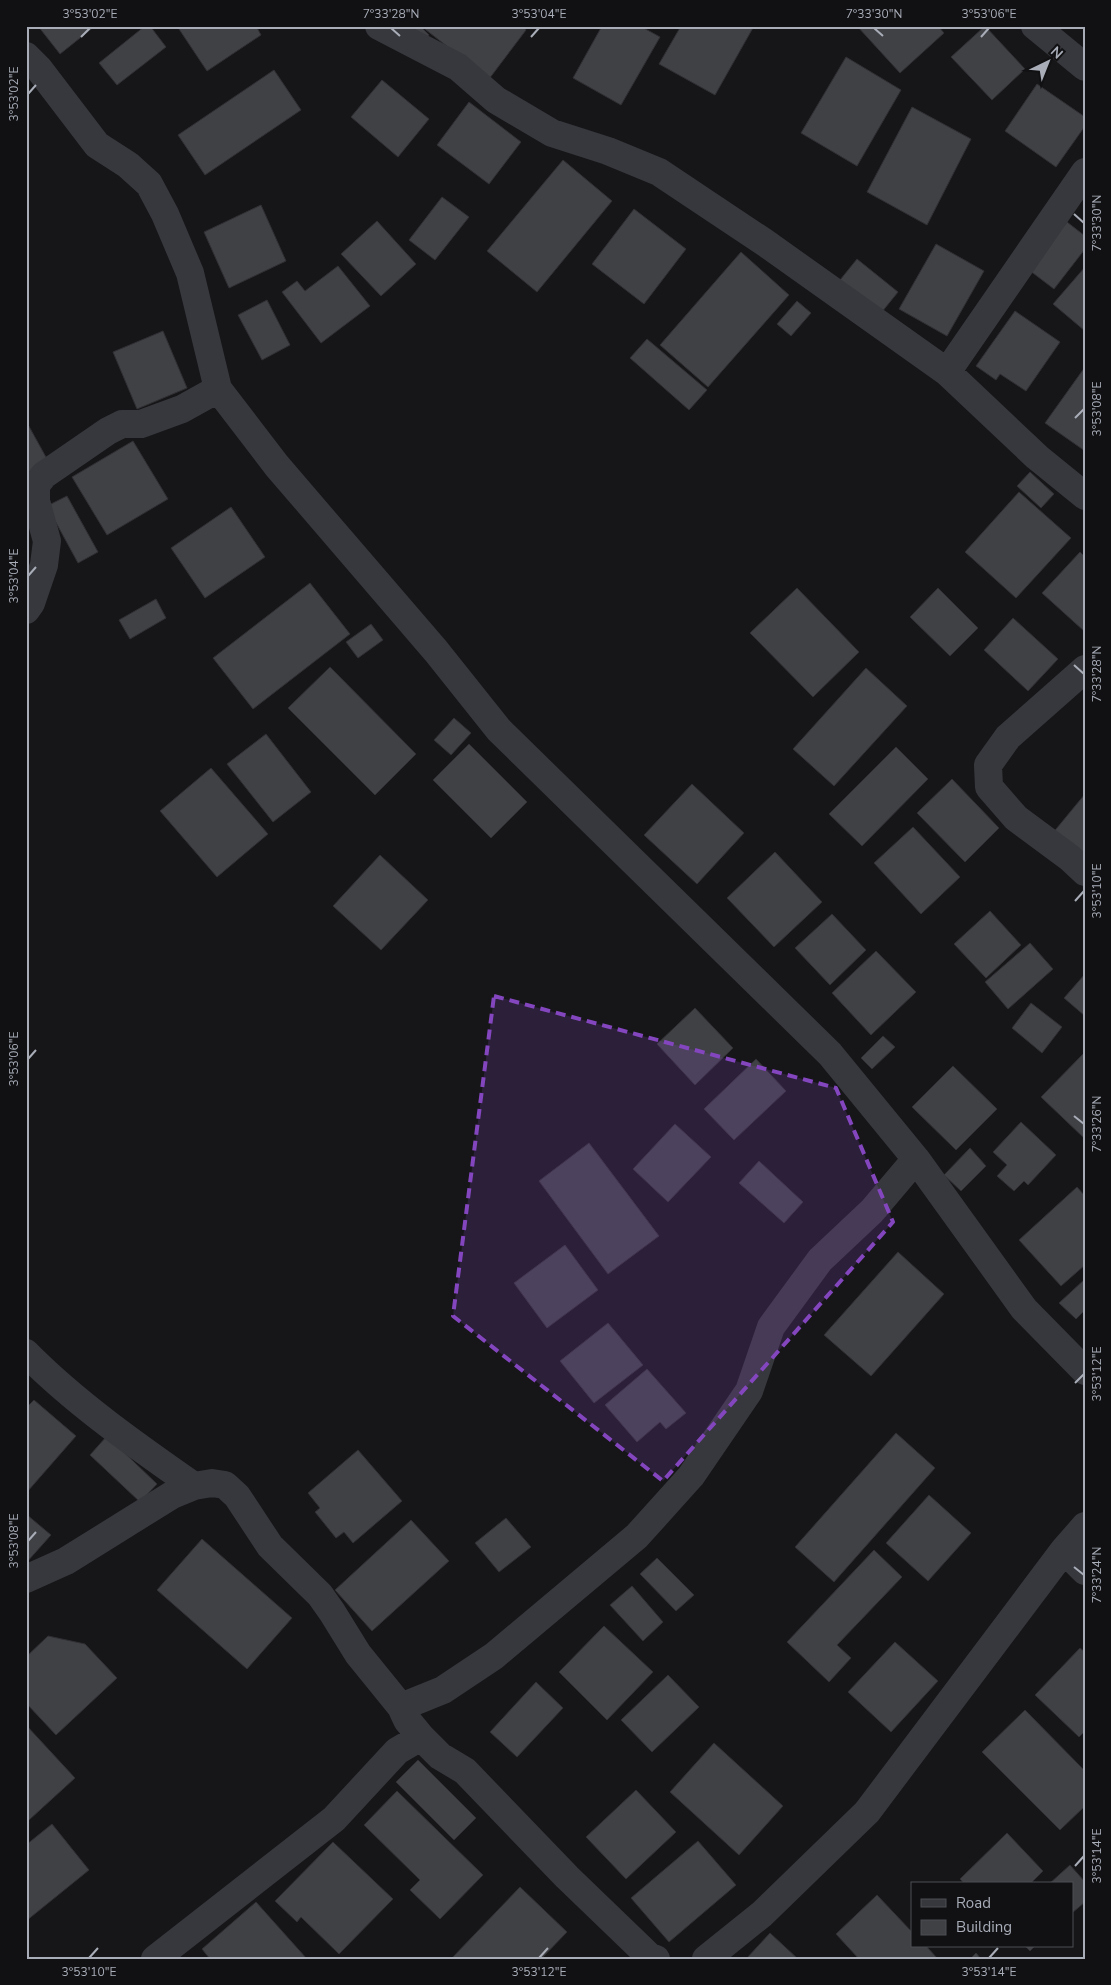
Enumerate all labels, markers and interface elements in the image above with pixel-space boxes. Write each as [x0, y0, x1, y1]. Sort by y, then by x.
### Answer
text: 3°53'02"E [63, 6, 117, 22]
text: 7°33'28"N [363, 6, 419, 22]
text: 3°53'04"E [512, 6, 566, 22]
text: 7°33'30"N [846, 6, 902, 22]
text: 3°53'06"E [962, 6, 1016, 22]
north arrow [1024, 38, 1074, 88]
text: N [1046, 42, 1067, 63]
text: 3°53'02"E [6, 67, 22, 121]
text: 7°33'30"N [1089, 195, 1105, 251]
text: 3°53'08"E [1089, 382, 1105, 436]
text: 3°53'04"E [6, 549, 22, 603]
text: 7°33'28"N [1089, 646, 1105, 702]
text: 3°53'10"E [1089, 864, 1105, 918]
text: 3°53'06"E [6, 1032, 22, 1086]
text: 7°33'26"N [1089, 1096, 1105, 1152]
text: 3°53'12"E [1089, 1347, 1105, 1401]
text: 3°53'08"E [6, 1514, 22, 1568]
text: 7°33'24"N [1089, 1547, 1105, 1603]
text: 3°53'14"E [1089, 1829, 1105, 1883]
legend [911, 1882, 1074, 1948]
text: Road [956, 1893, 991, 1913]
text: Building [956, 1917, 1012, 1937]
text: 3°53'10"E [62, 1964, 116, 1980]
text: 3°53'12"E [512, 1964, 566, 1980]
text: 3°53'14"E [962, 1964, 1016, 1980]

